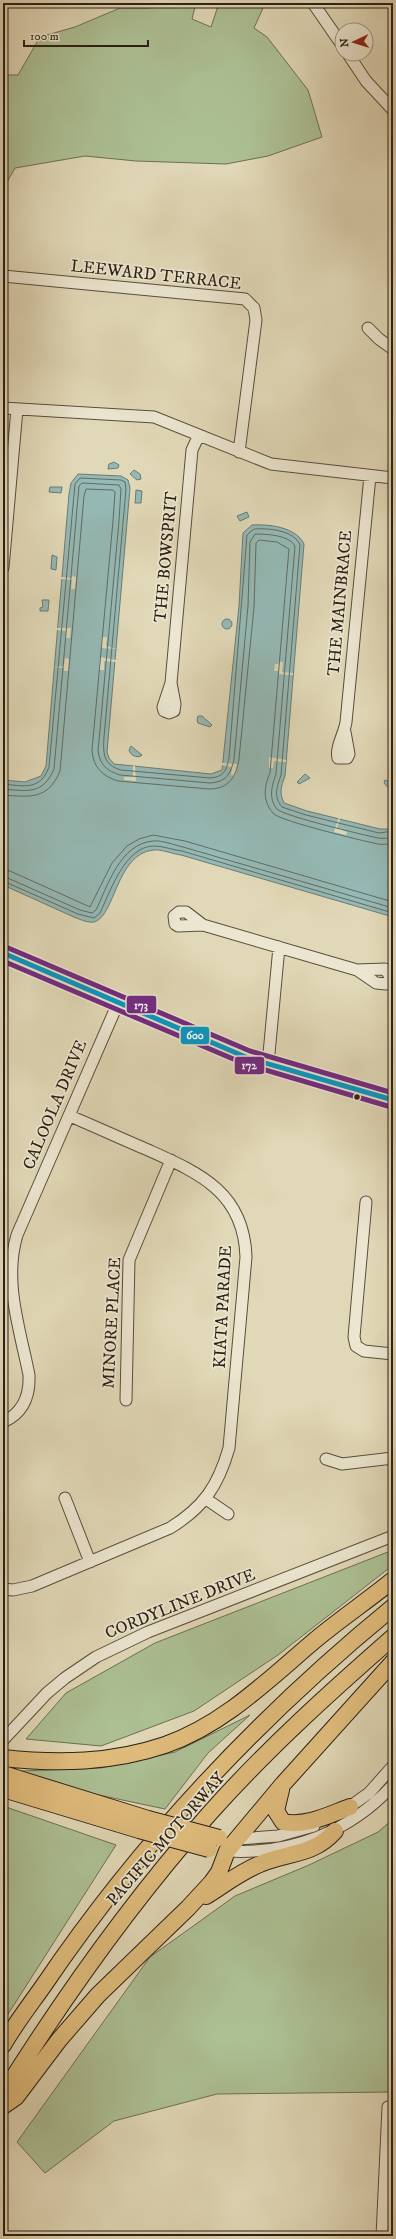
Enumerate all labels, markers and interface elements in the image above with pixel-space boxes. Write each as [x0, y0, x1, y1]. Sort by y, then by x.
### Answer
scale bar [24, 22, 148, 48]
north arrow [334, 22, 374, 62]
text: 100 m [30, 29, 59, 44]
text: N [338, 38, 352, 48]
street label: LEEWARD TERRACE [70, 255, 242, 295]
street label: THE BOWSPRIT [149, 491, 183, 623]
street label: THE MAINBRACE [323, 529, 357, 677]
line badge: 173 [126, 995, 157, 1014]
text: 173 [134, 999, 148, 1013]
line badge: 600 [180, 1026, 210, 1045]
text: 600 [186, 1029, 204, 1043]
street label: CALOOLA DRIVE [18, 1037, 92, 1173]
line badge: 172 [234, 1056, 265, 1075]
text: 172 [241, 1059, 257, 1073]
unlabelled marker [352, 1092, 362, 1102]
street label: KIATA PARADE [209, 1245, 237, 1369]
street label: MINORE PLACE [98, 1257, 126, 1389]
street label: CORDYLINE DRIVE [102, 1564, 258, 1644]
street label: PACIFIC MOTORWAY [102, 1767, 230, 1910]

